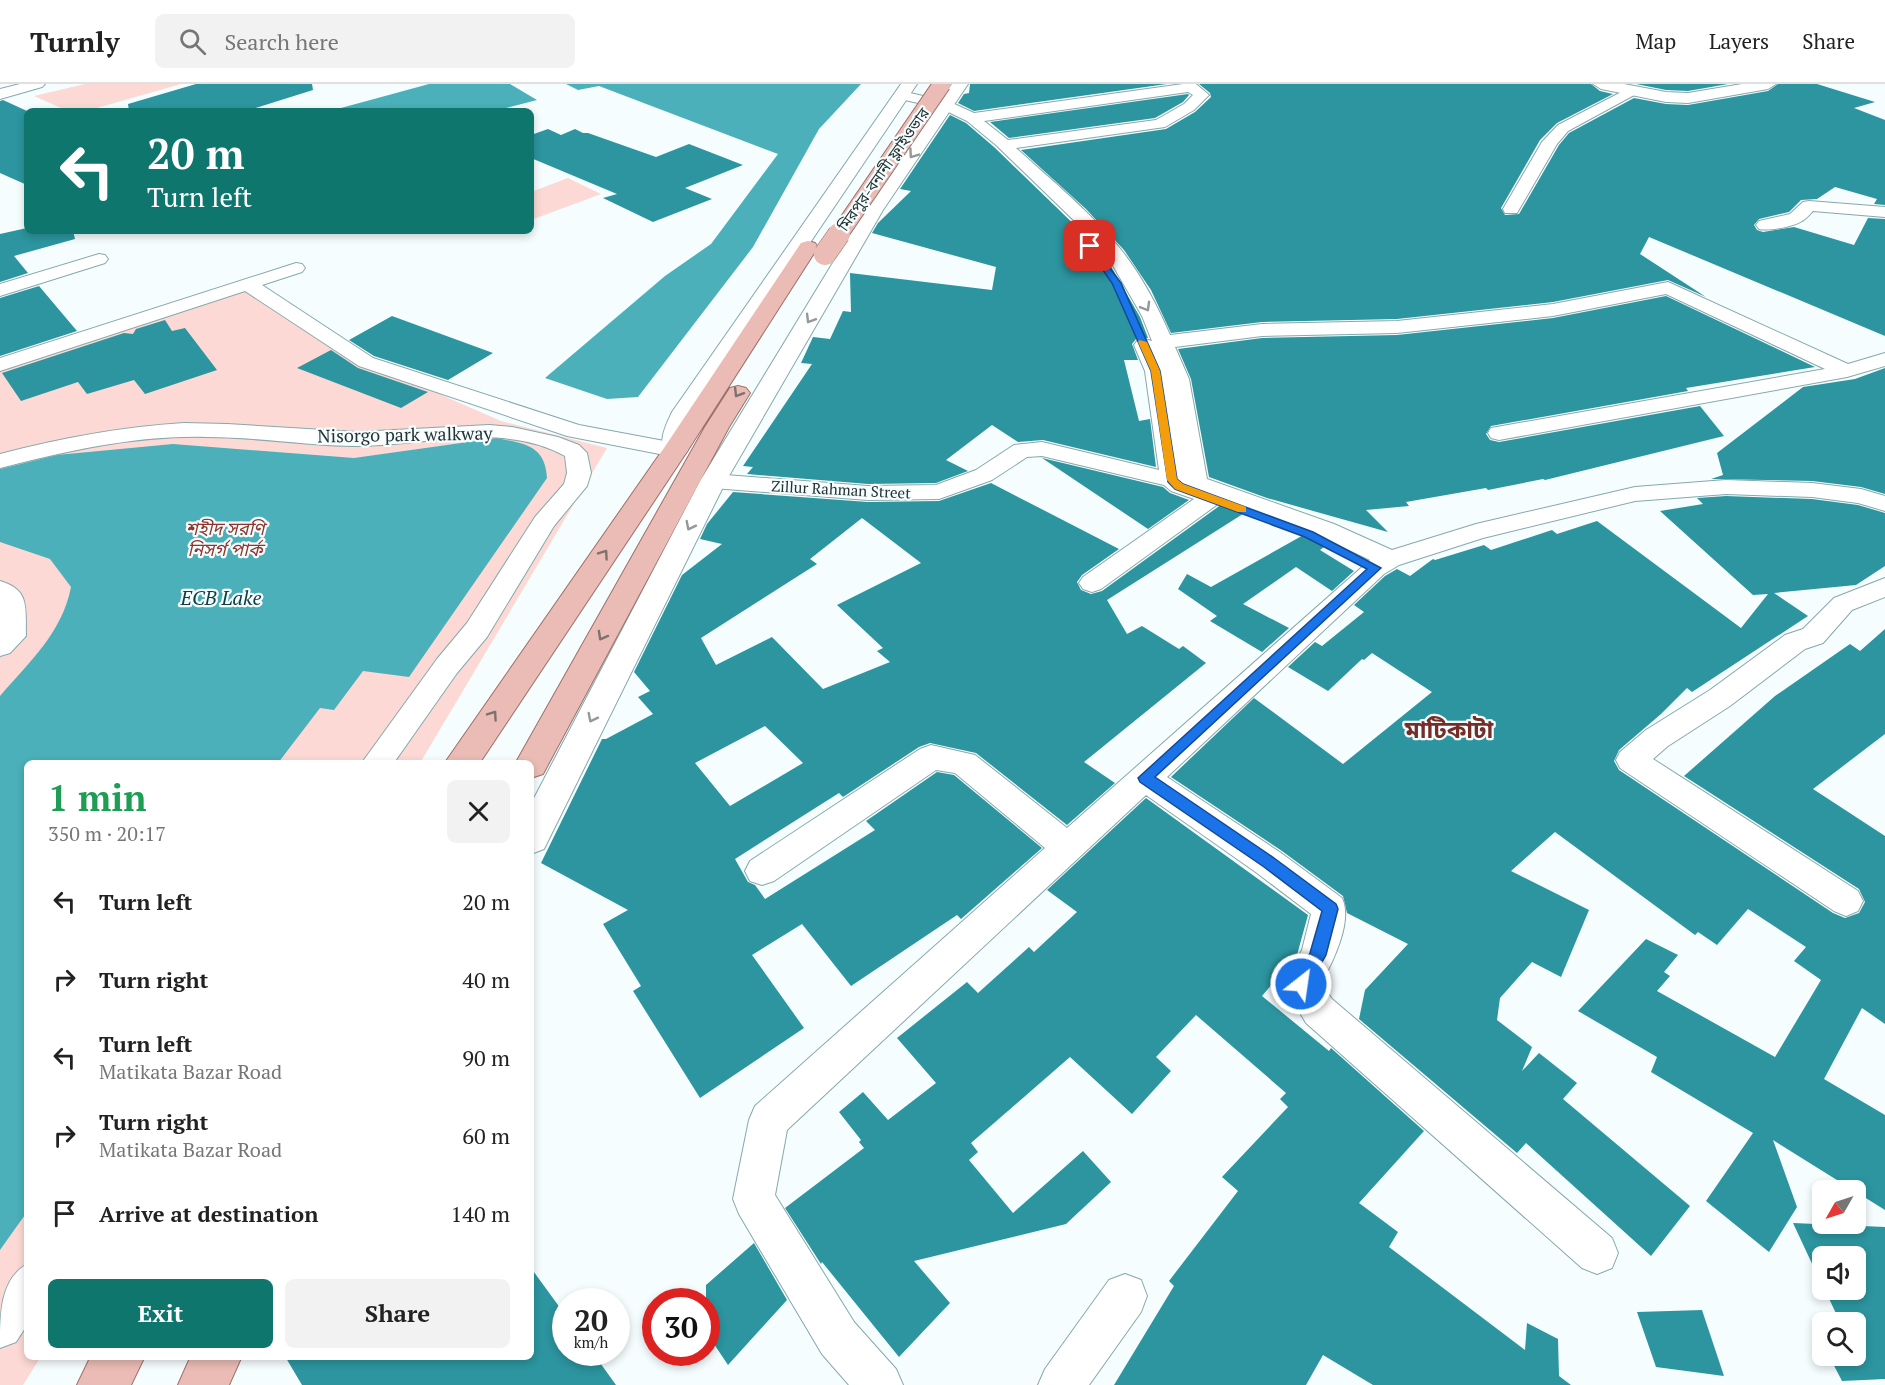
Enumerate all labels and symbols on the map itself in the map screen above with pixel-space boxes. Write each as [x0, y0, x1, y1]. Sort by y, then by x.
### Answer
street label: মিরপুর-বনানী ফ্লাইওভার [832, 103, 934, 235]
one-way arrow [909, 147, 920, 158]
pin [1064, 220, 1115, 271]
one-way arrow [1139, 301, 1150, 311]
one-way arrow [805, 313, 817, 323]
one-way arrow [734, 387, 746, 397]
street label: Nisorgo park walkway [317, 420, 494, 448]
street label: Zillur Rahman Street [771, 475, 912, 503]
park label: শহীদ সরণি নিসর্গ পার্ক [186, 516, 268, 561]
one-way arrow [685, 520, 697, 531]
one-way arrow [597, 550, 608, 561]
water label: ECB Lake [179, 584, 262, 611]
one-way arrow [598, 630, 609, 641]
one-way arrow [486, 710, 497, 721]
one-way arrow [587, 712, 599, 723]
district label: মাটিকাটা [1404, 713, 1494, 745]
position arrow [1269, 952, 1333, 1016]
north arrow [1812, 1180, 1866, 1234]
speed limit sign: 30 [642, 1288, 720, 1366]

